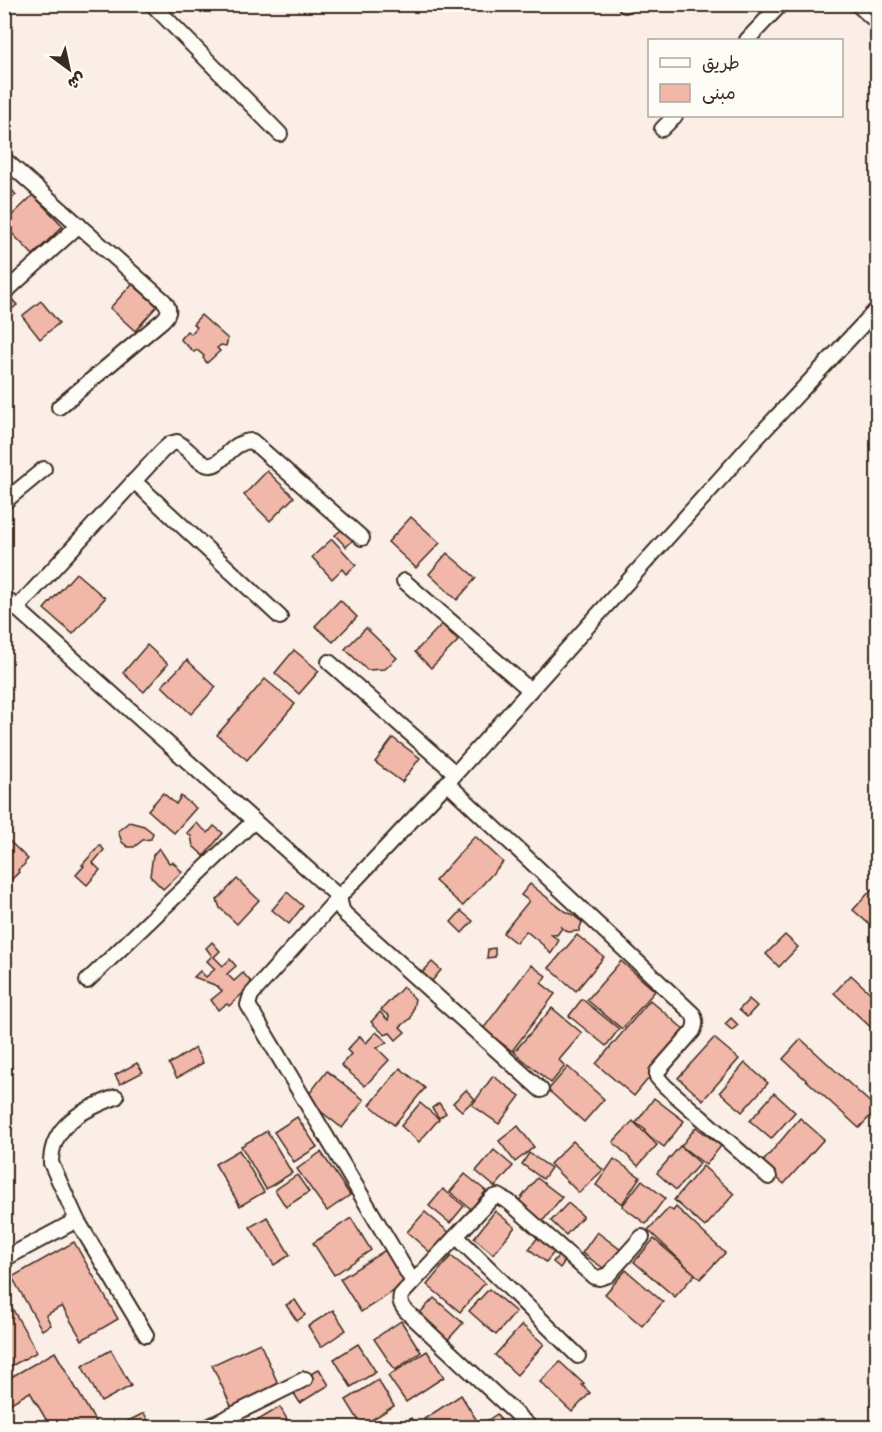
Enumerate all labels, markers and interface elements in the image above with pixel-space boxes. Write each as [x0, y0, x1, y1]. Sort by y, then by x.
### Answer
north arrow [39, 39, 99, 99]
legend [648, 39, 843, 117]
text: طريق [702, 55, 740, 76]
text: ش [63, 66, 88, 91]
text: مبنى [702, 85, 736, 106]

